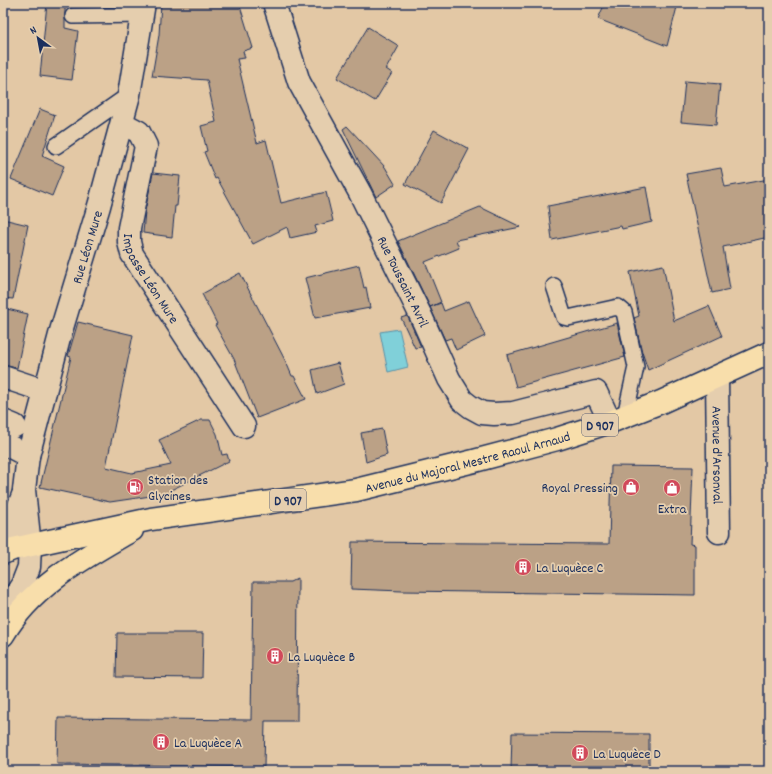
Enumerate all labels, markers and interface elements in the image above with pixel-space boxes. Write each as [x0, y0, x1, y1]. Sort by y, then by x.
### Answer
north arrow [18, 18, 58, 58]
text: N [27, 23, 41, 39]
street label: Rue Léon Mure [68, 208, 109, 286]
street label: Rue Toussaint Avril [371, 233, 433, 331]
street label: Impasse Léon Mure [116, 234, 183, 328]
street label: Avenue d'Arsonval [705, 406, 727, 505]
road number: D 907 [582, 414, 618, 436]
street label: Avenue du Majoral Mestre Raoul Arnaud [363, 427, 573, 499]
place label: Station des Glycines [148, 471, 208, 507]
fuel station icon: Station des Glycines [125, 477, 145, 497]
shop icon: Royal Pressing [621, 477, 641, 497]
shop icon: Extra [662, 478, 682, 498]
place label: Royal Pressing [542, 479, 618, 499]
road number: D 907 [270, 489, 306, 511]
place label: Extra [658, 500, 687, 520]
building icon: La Luquèce C [513, 557, 533, 577]
place label: La Luquèce C [536, 559, 604, 579]
building icon: La Luquèce B [265, 646, 285, 666]
place label: La Luquèce B [288, 648, 356, 668]
building icon: La Luquèce A [151, 732, 171, 752]
place label: La Luquèce A [174, 734, 243, 754]
building icon: La Luquèce D [570, 743, 590, 763]
place label: La Luquèce D [593, 745, 661, 765]

